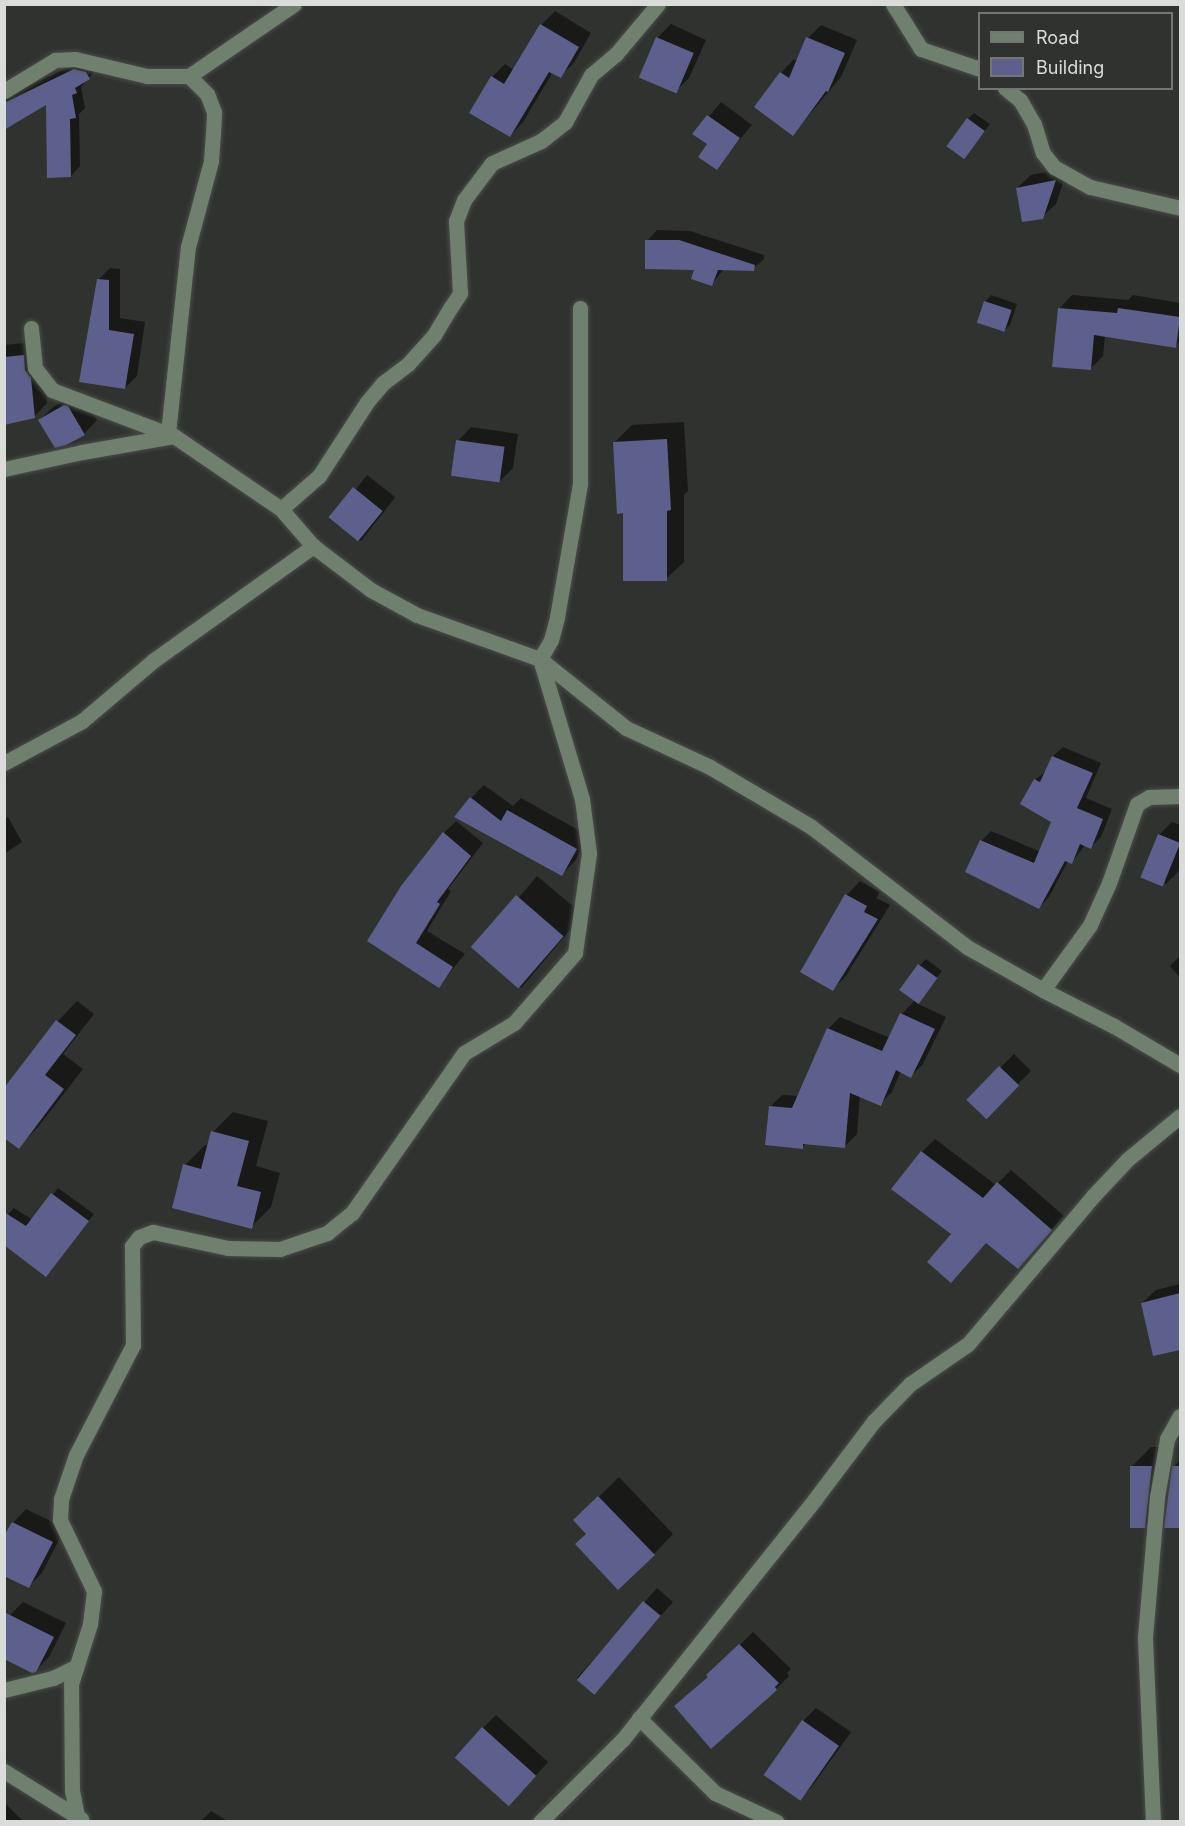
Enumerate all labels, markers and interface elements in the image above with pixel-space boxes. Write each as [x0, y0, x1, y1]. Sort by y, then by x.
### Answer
legend [978, 12, 1173, 90]
text: Road [1036, 27, 1079, 48]
text: Building [1036, 57, 1104, 78]

